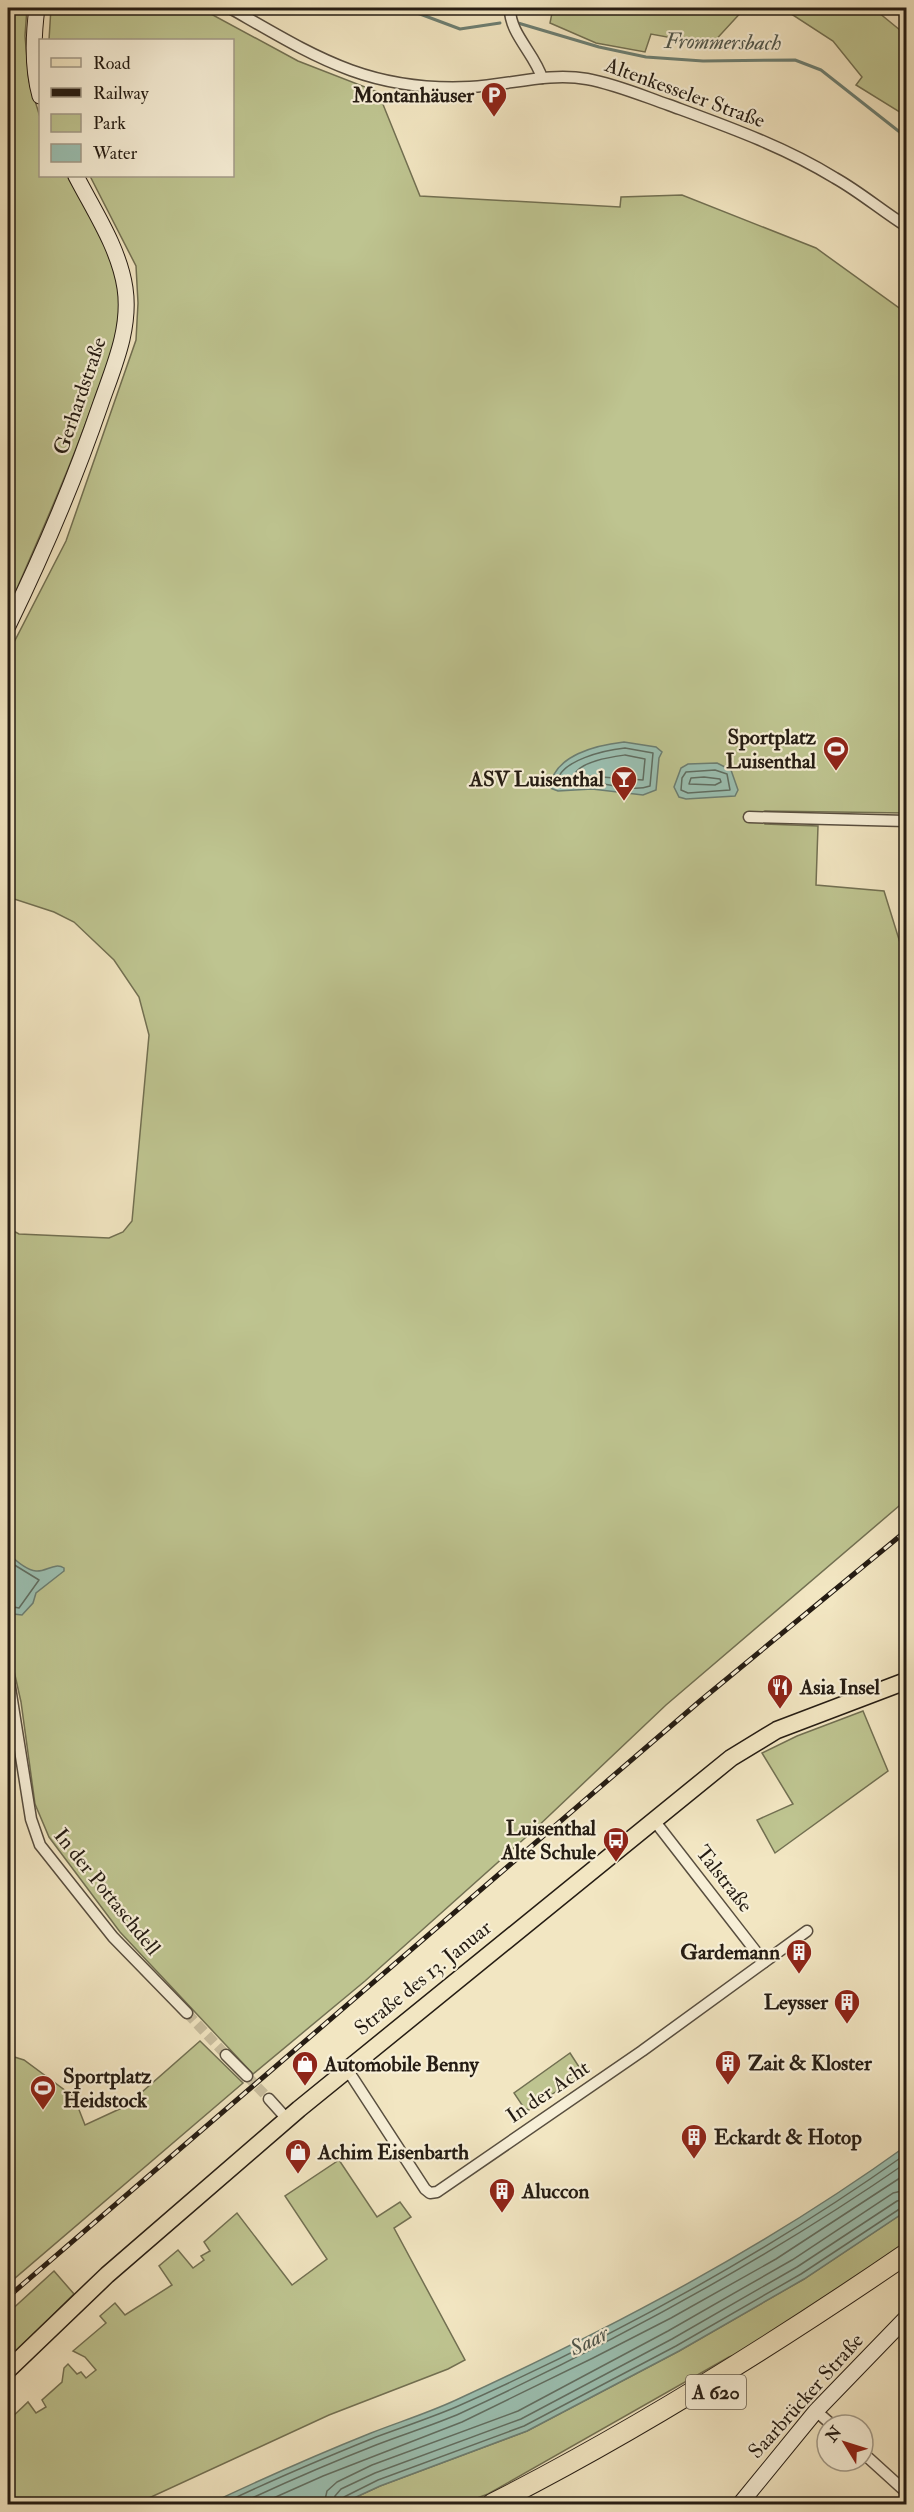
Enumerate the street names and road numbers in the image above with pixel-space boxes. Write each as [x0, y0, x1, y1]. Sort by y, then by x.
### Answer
street label: Altenkesseler Straße [600, 51, 769, 134]
street label: Gerhardstraße [47, 334, 113, 458]
street label: In der Pottaschdell [48, 1823, 167, 1961]
street label: Talstraße [689, 1840, 759, 1918]
street label: Straße des 13. Januar [349, 1914, 497, 2042]
street label: In der Acht [501, 2054, 595, 2130]
street label: Saarbrücker Straße [742, 2327, 870, 2464]
road number: A 620 [686, 2375, 746, 2409]

